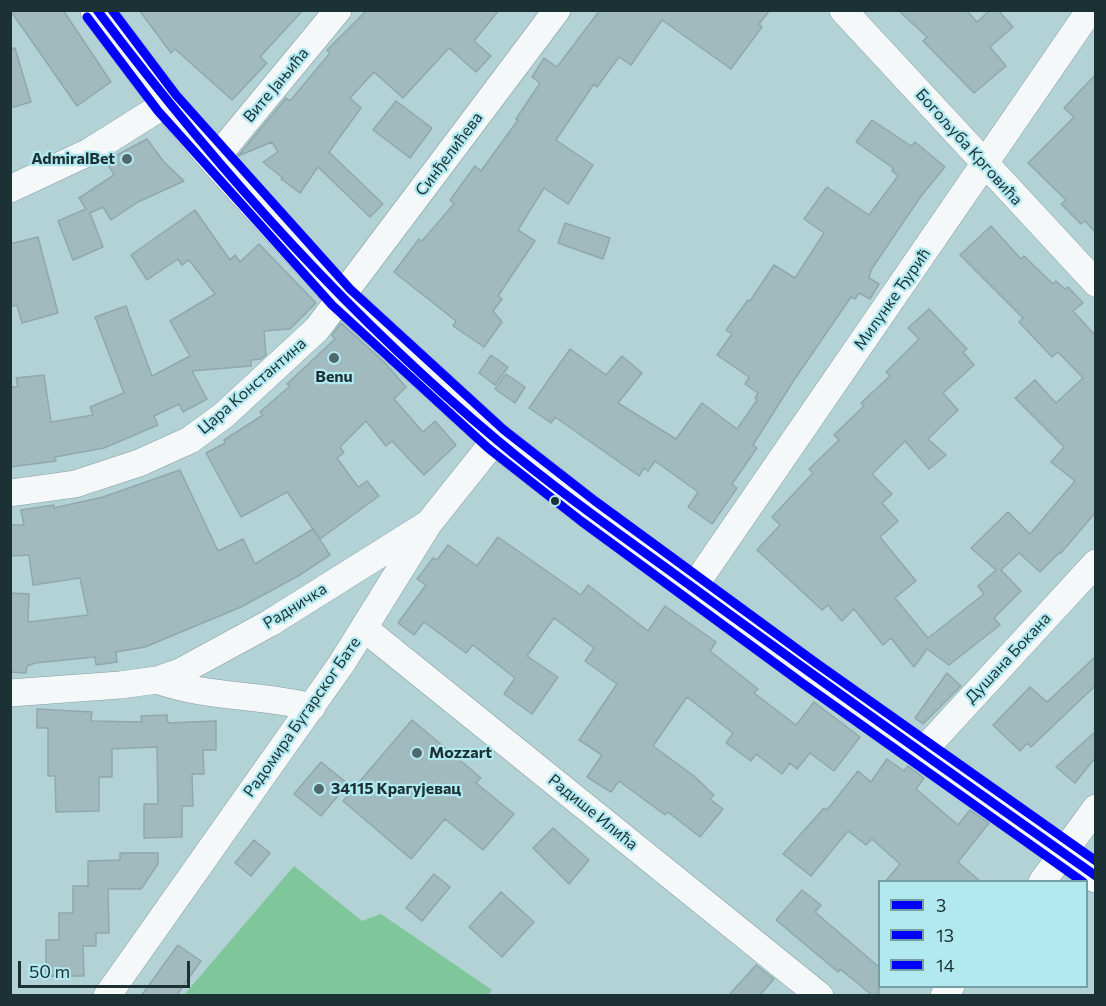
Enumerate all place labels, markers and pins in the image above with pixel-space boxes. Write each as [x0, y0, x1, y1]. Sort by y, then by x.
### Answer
place label: AdmiralBet [31, 149, 115, 169]
marker: AdmiralBet [120, 152, 134, 166]
marker: Benu [327, 351, 341, 365]
place label: Benu [315, 367, 353, 387]
unlabelled marker [549, 495, 561, 507]
place label: Mozzart [429, 743, 492, 763]
marker: Mozzart [410, 746, 424, 760]
place label: 34115 Крагујевац [331, 779, 461, 799]
marker: 34115 Крагујевац [312, 782, 326, 796]

